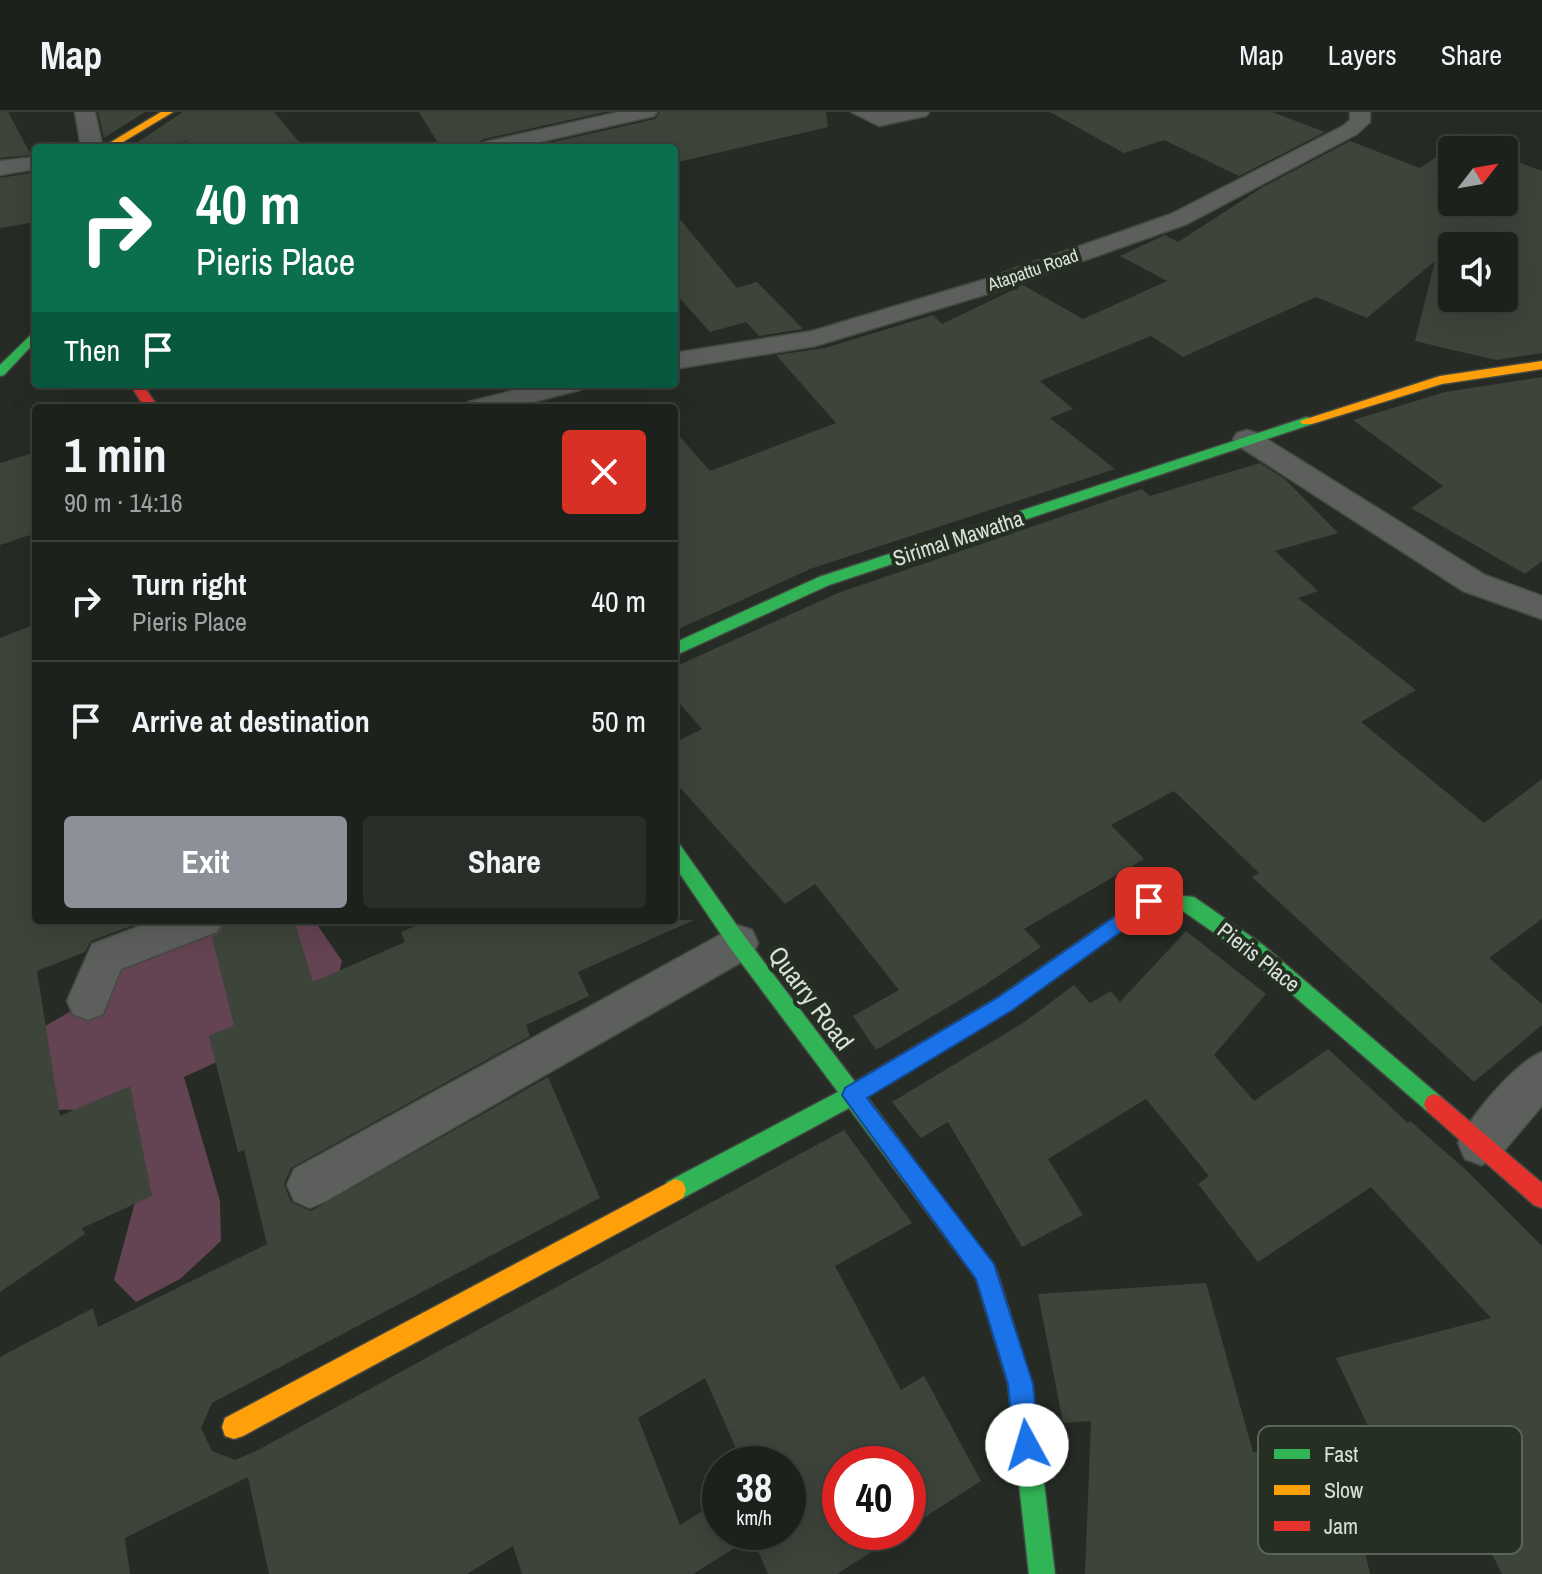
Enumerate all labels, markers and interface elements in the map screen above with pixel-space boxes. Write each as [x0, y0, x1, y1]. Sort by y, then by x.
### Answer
text: Map [40, 30, 102, 81]
text: Map [1239, 36, 1284, 74]
text: Layers [1328, 36, 1397, 74]
text: Share [1441, 36, 1502, 74]
north arrow [1438, 136, 1518, 216]
map controls [1438, 136, 1518, 312]
text: 40 m [196, 166, 301, 241]
icon: right [64, 176, 168, 280]
button: sound [1438, 232, 1518, 312]
text: Pieris Place [196, 238, 355, 286]
street label: Atapattu Road [983, 242, 1082, 297]
icon: arrive [136, 328, 180, 372]
text: Then [64, 330, 120, 370]
text: 1 min [64, 422, 167, 487]
button: close [562, 430, 646, 514]
text: 90 m · 14:16 [64, 485, 183, 520]
street label: Sirimal Mawatha [889, 503, 1027, 573]
text: Turn right [132, 564, 246, 604]
icon: right [64, 579, 108, 623]
text: 40 m [591, 581, 646, 621]
text: Pieris Place [132, 604, 247, 639]
icon: arrive [64, 699, 108, 743]
text: Arrive at destination [132, 701, 370, 741]
text: 50 m [591, 701, 646, 741]
button: Exit [64, 816, 347, 908]
button: Share [363, 816, 646, 908]
pin [1115, 867, 1183, 935]
icon: arrive [1127, 879, 1171, 923]
street label: Pieris Place [1211, 915, 1307, 999]
street label: Quarry Road [761, 938, 862, 1057]
position arrow [985, 1403, 1069, 1487]
legend [1258, 1426, 1522, 1554]
text: Fast [1324, 1439, 1358, 1469]
speed limit sign: 40 [822, 1446, 926, 1550]
text: 38 [736, 1461, 772, 1514]
text: Slow [1324, 1475, 1363, 1505]
text: km/h [736, 1504, 772, 1531]
text: Jam [1324, 1511, 1358, 1541]

